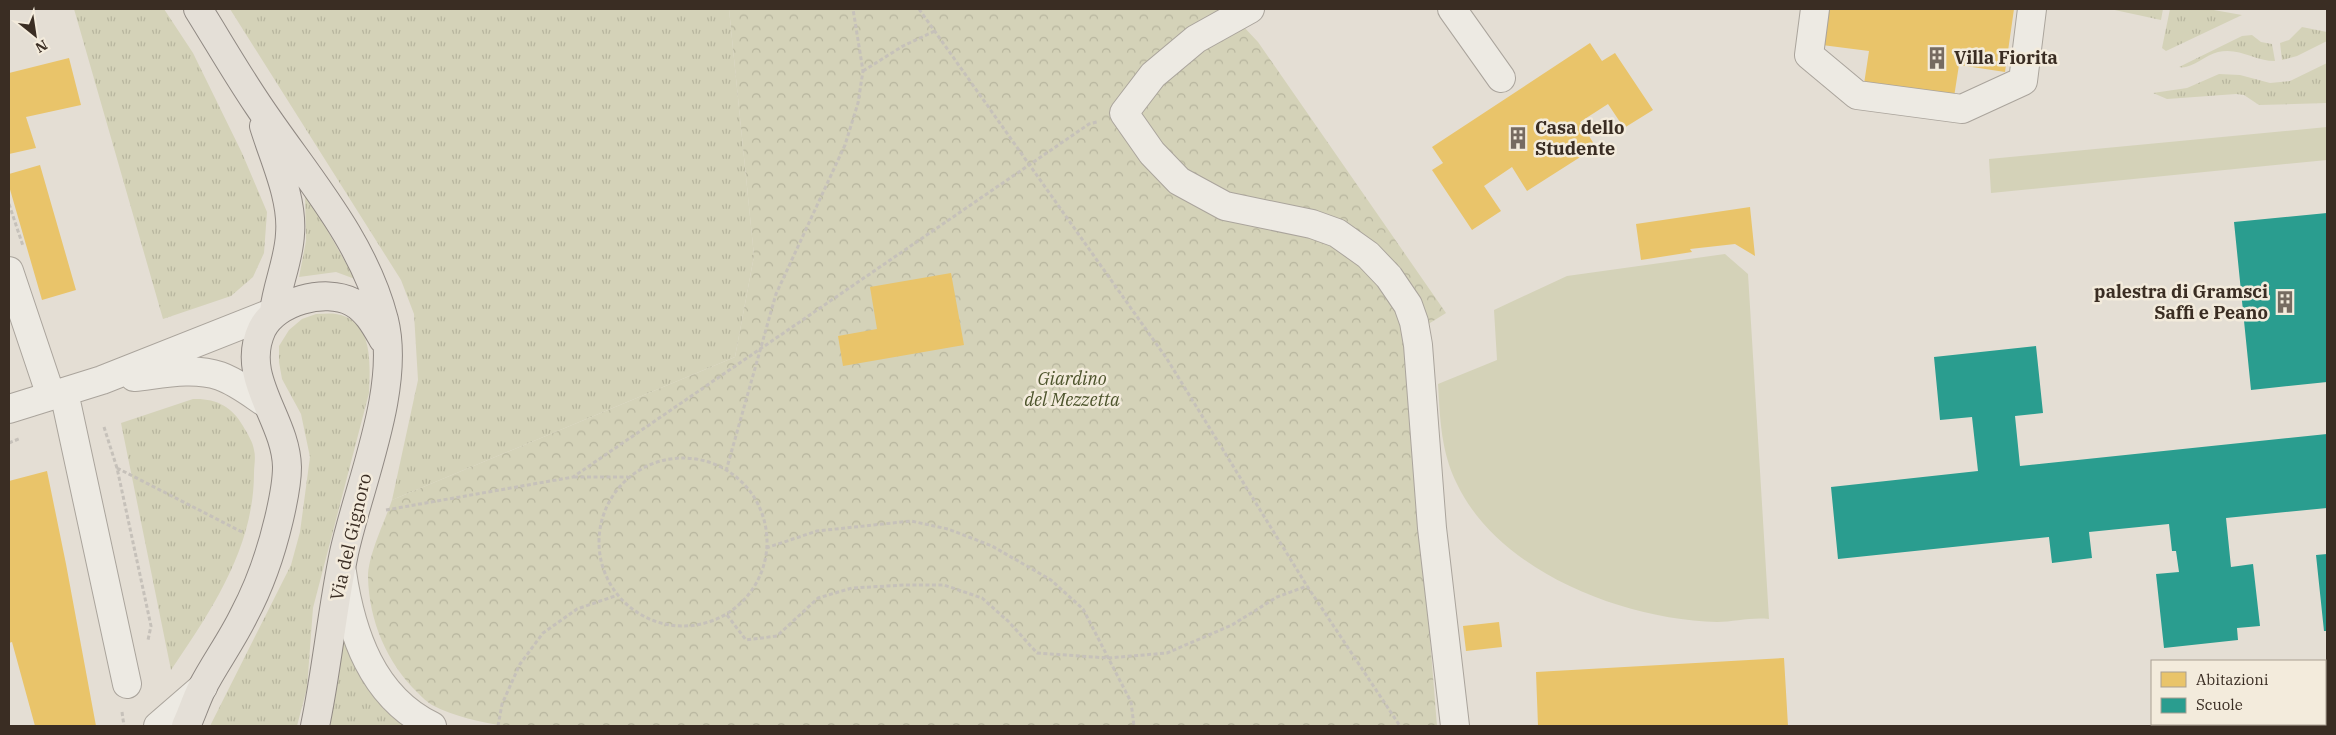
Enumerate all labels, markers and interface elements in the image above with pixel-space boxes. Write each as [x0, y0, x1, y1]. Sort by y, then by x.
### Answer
north arrow [10, 10, 60, 60]
text: N [32, 36, 51, 57]
building icon: Villa Fiorita [1924, 45, 1950, 71]
place label: Villa Fiorita [1954, 46, 2058, 69]
place label: Casa dello Studente [1535, 116, 1624, 160]
building icon: Casa dello Studente [1505, 125, 1531, 151]
place label: palestra di Gramsci Saffi e Peano [2094, 280, 2268, 324]
building icon: palestra di Gramsci Saffi e Peano [2272, 289, 2298, 315]
park label: Giardino del Mezzetta [1024, 367, 1120, 411]
street label: Via del Gignoro [325, 471, 376, 603]
legend [2151, 660, 2326, 725]
text: Abitazioni [2196, 670, 2269, 689]
text: Scuole [2196, 695, 2243, 714]

